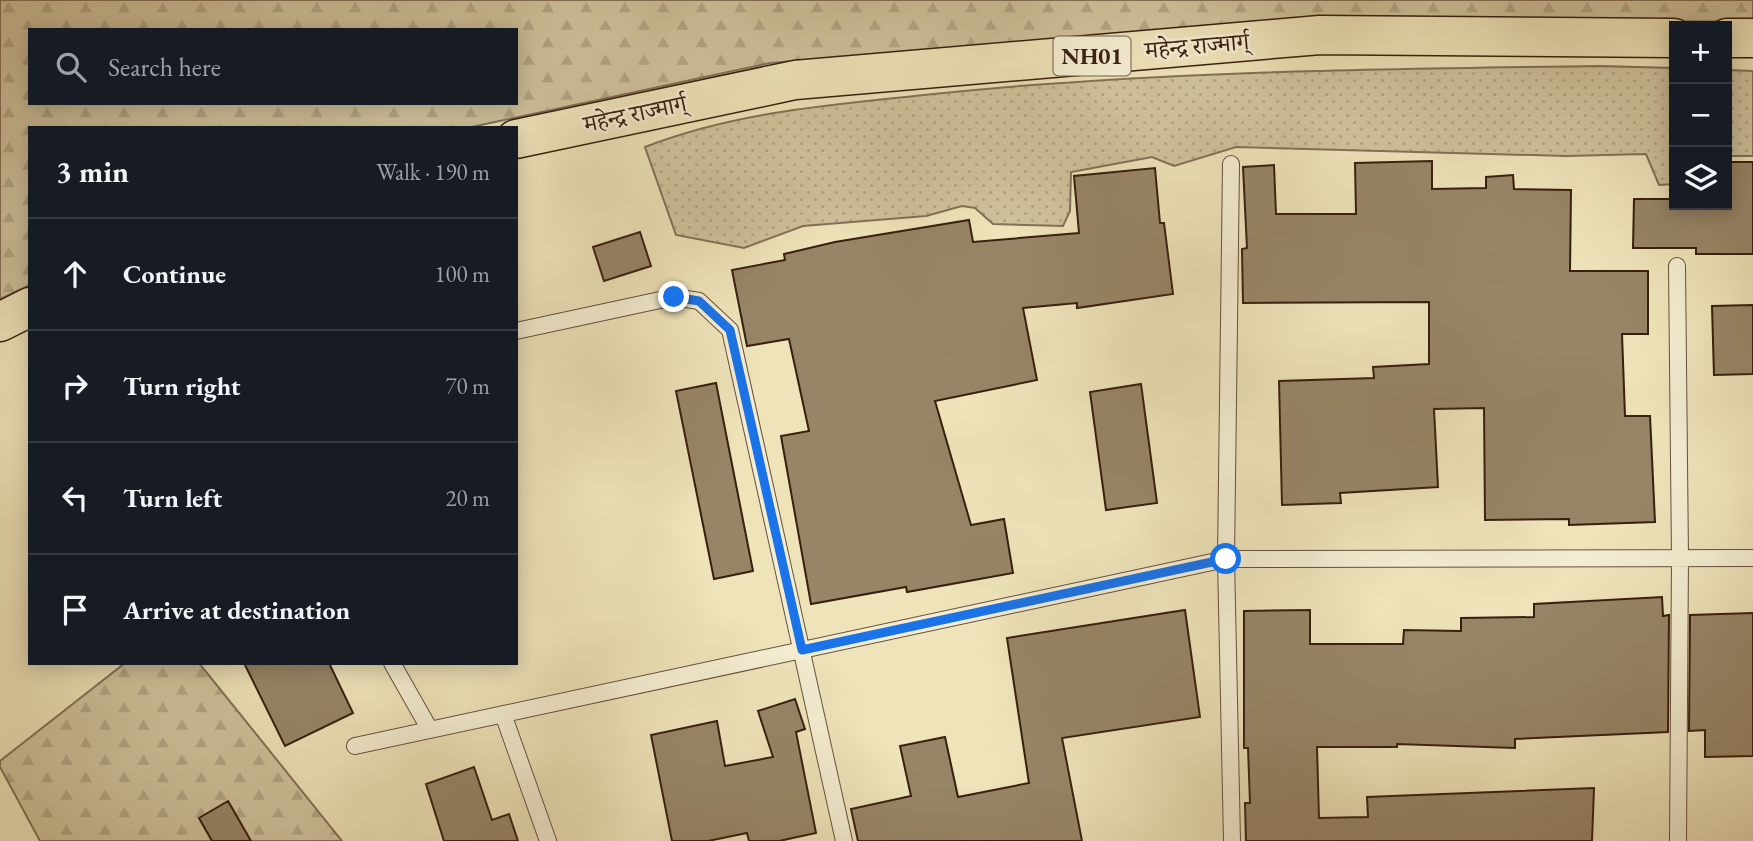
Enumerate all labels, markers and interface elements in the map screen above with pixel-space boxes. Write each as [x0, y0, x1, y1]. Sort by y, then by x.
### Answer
map controls [1669, 21, 1732, 210]
button: + [1669, 21, 1732, 84]
street label: महेन्द्र राज्मार्ग् [1143, 25, 1253, 66]
search box [28, 28, 518, 105]
road number: NH01 [1054, 36, 1130, 76]
icon: search [52, 48, 90, 86]
text: Search here [108, 50, 221, 84]
button: − [1669, 84, 1732, 147]
street label: महेन्द्र राज्मार्ग् [580, 87, 692, 140]
button: layers [1669, 147, 1732, 210]
text: 3 min [56, 152, 129, 191]
text: Walk · 190 m [376, 157, 490, 187]
icon: ahead [56, 255, 94, 293]
text: Continue [123, 257, 226, 291]
text: 100 m [434, 259, 490, 289]
route end [658, 281, 689, 312]
icon: right [56, 367, 94, 405]
text: Turn right [123, 369, 241, 403]
text: 70 m [445, 371, 490, 401]
icon: left [56, 479, 94, 517]
text: Turn left [123, 481, 222, 515]
text: 20 m [445, 483, 490, 513]
route start [1210, 543, 1241, 574]
icon: arrive [56, 591, 94, 629]
text: Arrive at destination [123, 593, 350, 627]

